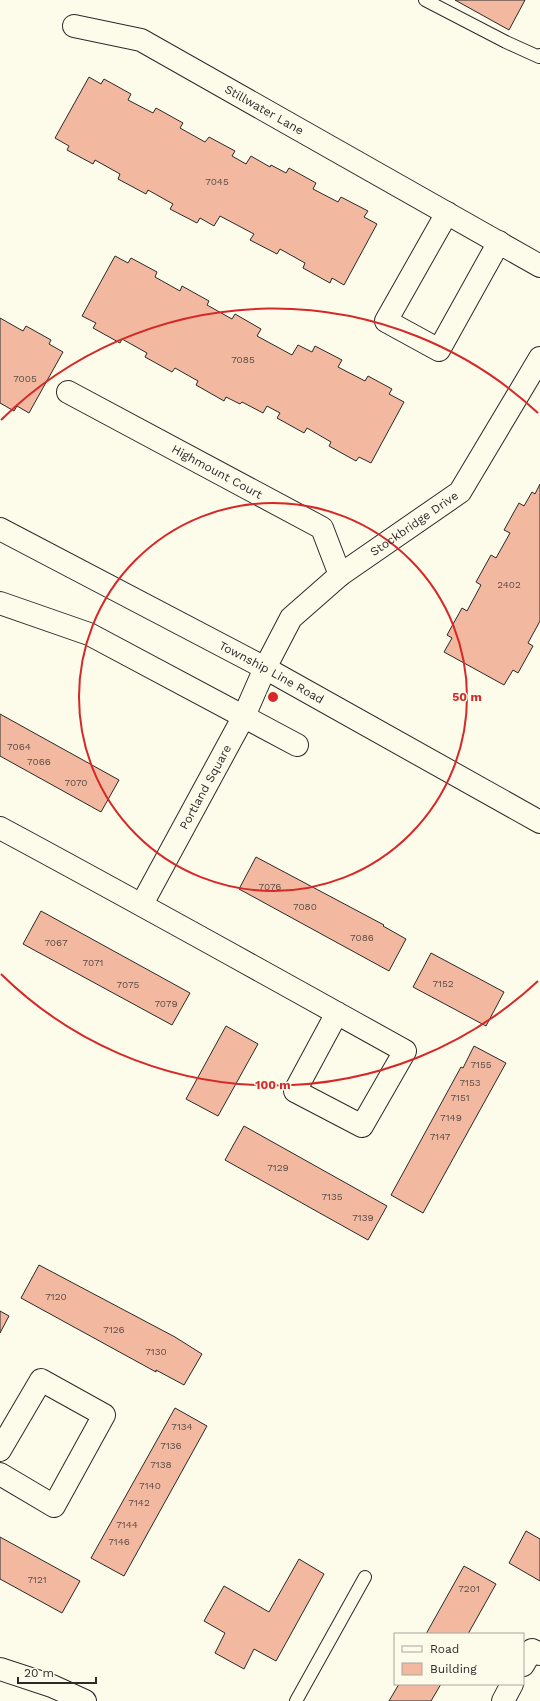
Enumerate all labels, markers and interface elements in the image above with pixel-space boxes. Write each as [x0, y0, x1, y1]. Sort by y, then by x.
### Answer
street label: Stillwater Lane [222, 82, 306, 138]
house number: 7045 [205, 176, 229, 187]
house number: 7085 [231, 354, 255, 365]
house number: 7005 [13, 373, 37, 384]
street label: Highmount Court [169, 442, 265, 502]
street label: Stockbridge Drive [367, 488, 461, 559]
house number: 2402 [497, 579, 521, 590]
street label: Township Line Road [217, 638, 326, 707]
centre of rings [266, 690, 280, 704]
text: 50 m [452, 690, 482, 704]
house number: 7064 [7, 741, 31, 752]
street label: Portland Square [177, 742, 234, 832]
house number: 7066 [27, 756, 51, 767]
house number: 7070 [64, 777, 88, 788]
house number: 7076 [259, 881, 281, 892]
house number: 7080 [293, 901, 317, 912]
house number: 7086 [350, 932, 374, 943]
house number: 7067 [44, 937, 68, 948]
house number: 7071 [83, 957, 103, 968]
house number: 7152 [432, 978, 454, 989]
house number: 7075 [117, 979, 140, 990]
house number: 7079 [154, 998, 178, 1009]
house number: 7155 [470, 1059, 492, 1070]
house number: 7153 [459, 1077, 481, 1088]
text: 100 m [255, 1078, 291, 1092]
house number: 7151 [450, 1092, 470, 1103]
house number: 7149 [440, 1112, 462, 1123]
house number: 7147 [430, 1131, 451, 1142]
house number: 7129 [267, 1162, 289, 1173]
house number: 7135 [321, 1191, 343, 1202]
house number: 7139 [352, 1212, 374, 1223]
house number: 7120 [45, 1291, 67, 1302]
house number: 7126 [103, 1324, 125, 1335]
house number: 7130 [145, 1346, 167, 1357]
house number: 7134 [171, 1421, 193, 1432]
house number: 7136 [160, 1440, 182, 1451]
house number: 7138 [150, 1459, 172, 1470]
house number: 7140 [139, 1480, 161, 1491]
house number: 7142 [128, 1497, 150, 1508]
house number: 7144 [116, 1519, 138, 1530]
house number: 7146 [108, 1536, 130, 1547]
house number: 7121 [27, 1574, 47, 1585]
house number: 7201 [458, 1583, 480, 1594]
legend [394, 1633, 524, 1685]
text: Road [430, 1642, 459, 1656]
scale bar [18, 1659, 96, 1685]
text: Building [430, 1662, 477, 1676]
text: 20 m [24, 1666, 54, 1680]

